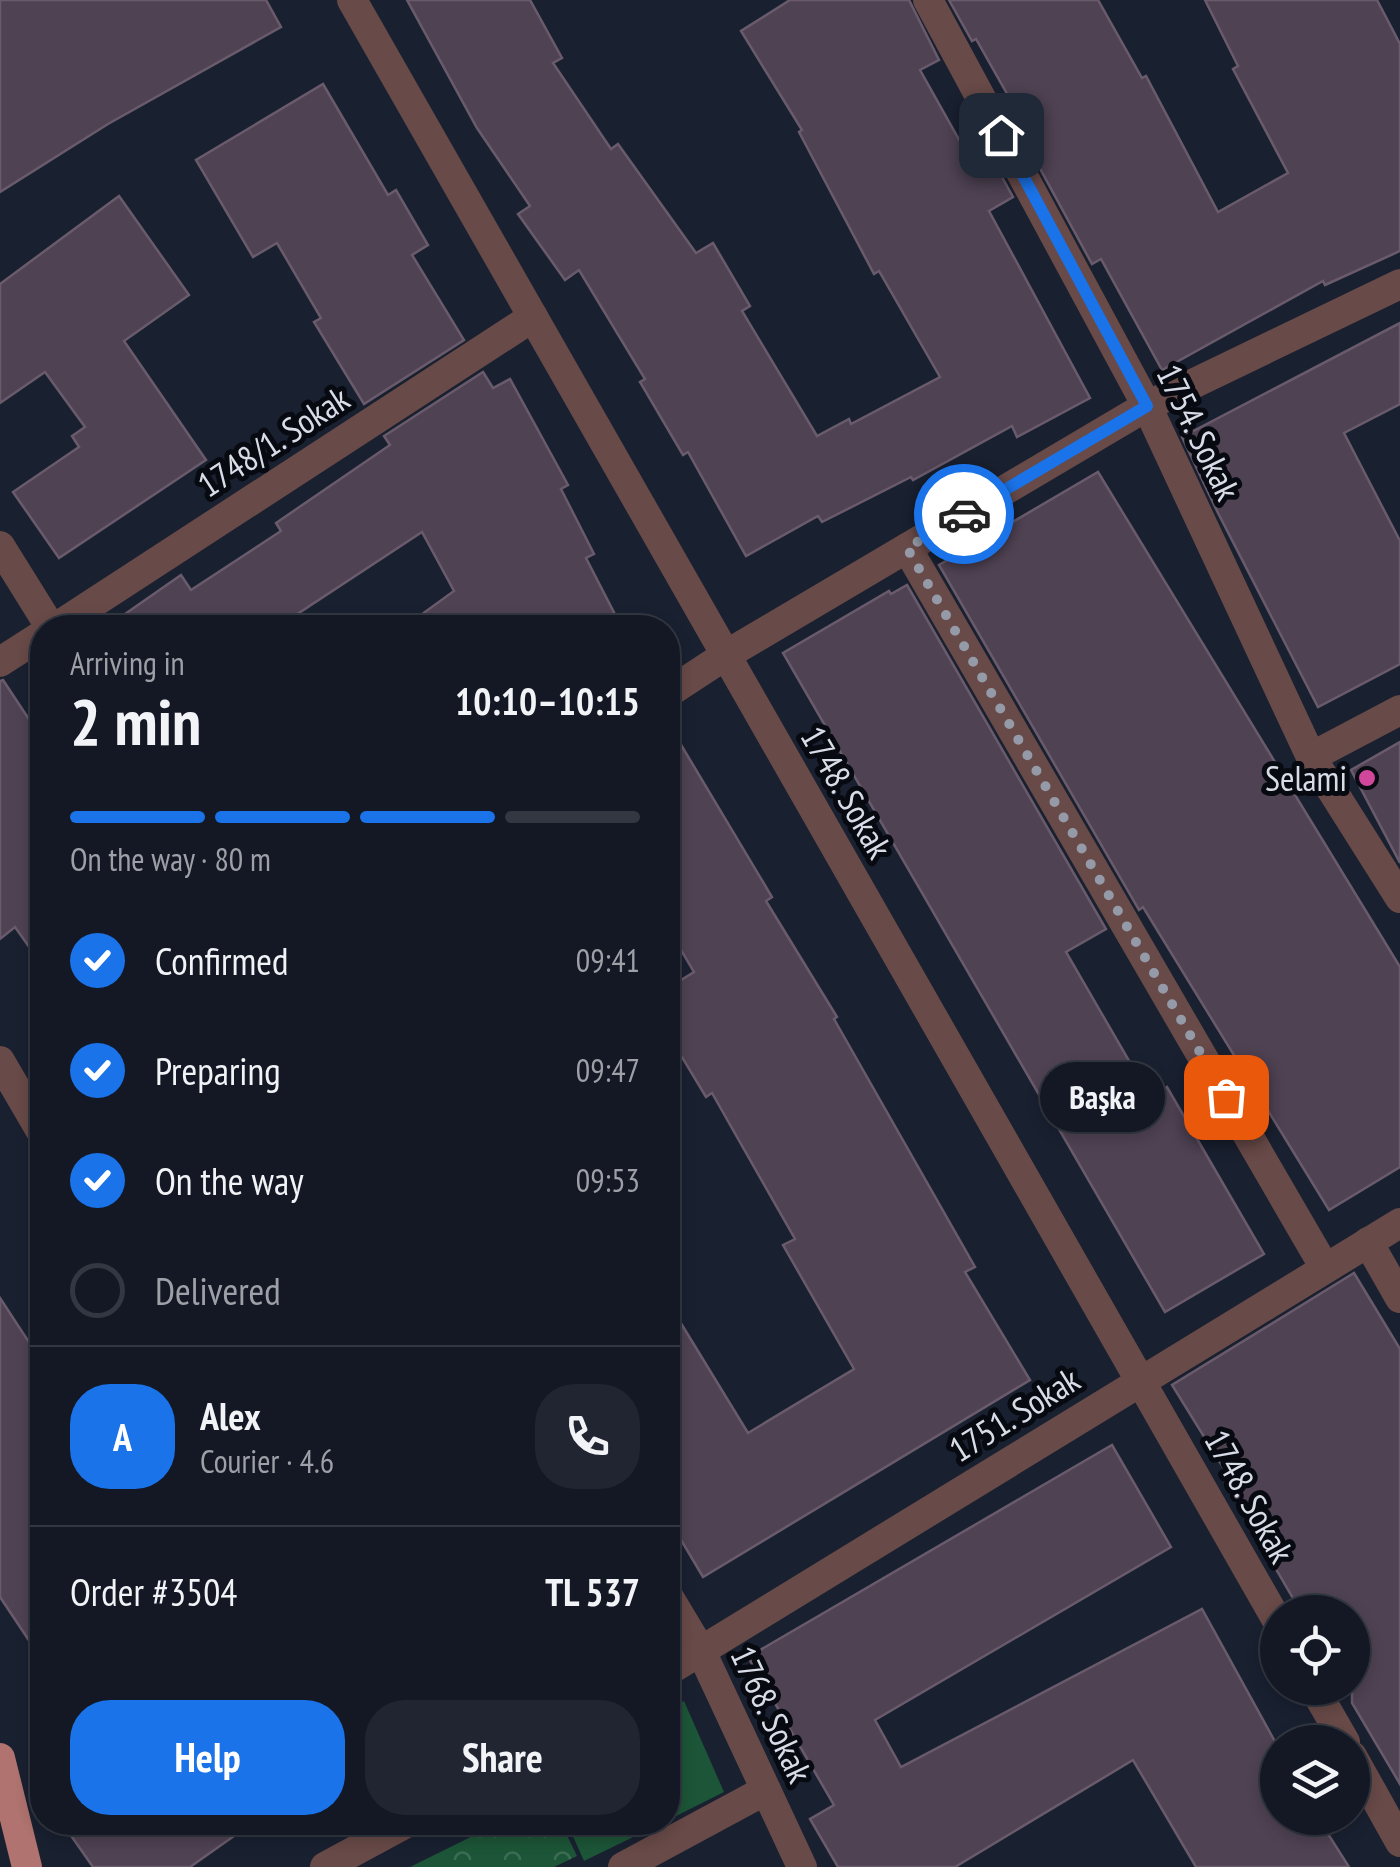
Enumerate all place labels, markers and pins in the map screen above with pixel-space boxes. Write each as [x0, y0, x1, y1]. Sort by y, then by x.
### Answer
pin [959, 93, 1044, 178]
place label: Selami [1265, 755, 1347, 801]
marker: Selami [1356, 767, 1378, 789]
pin [1184, 1055, 1269, 1140]
callout: Başka [1041, 1062, 1166, 1132]

